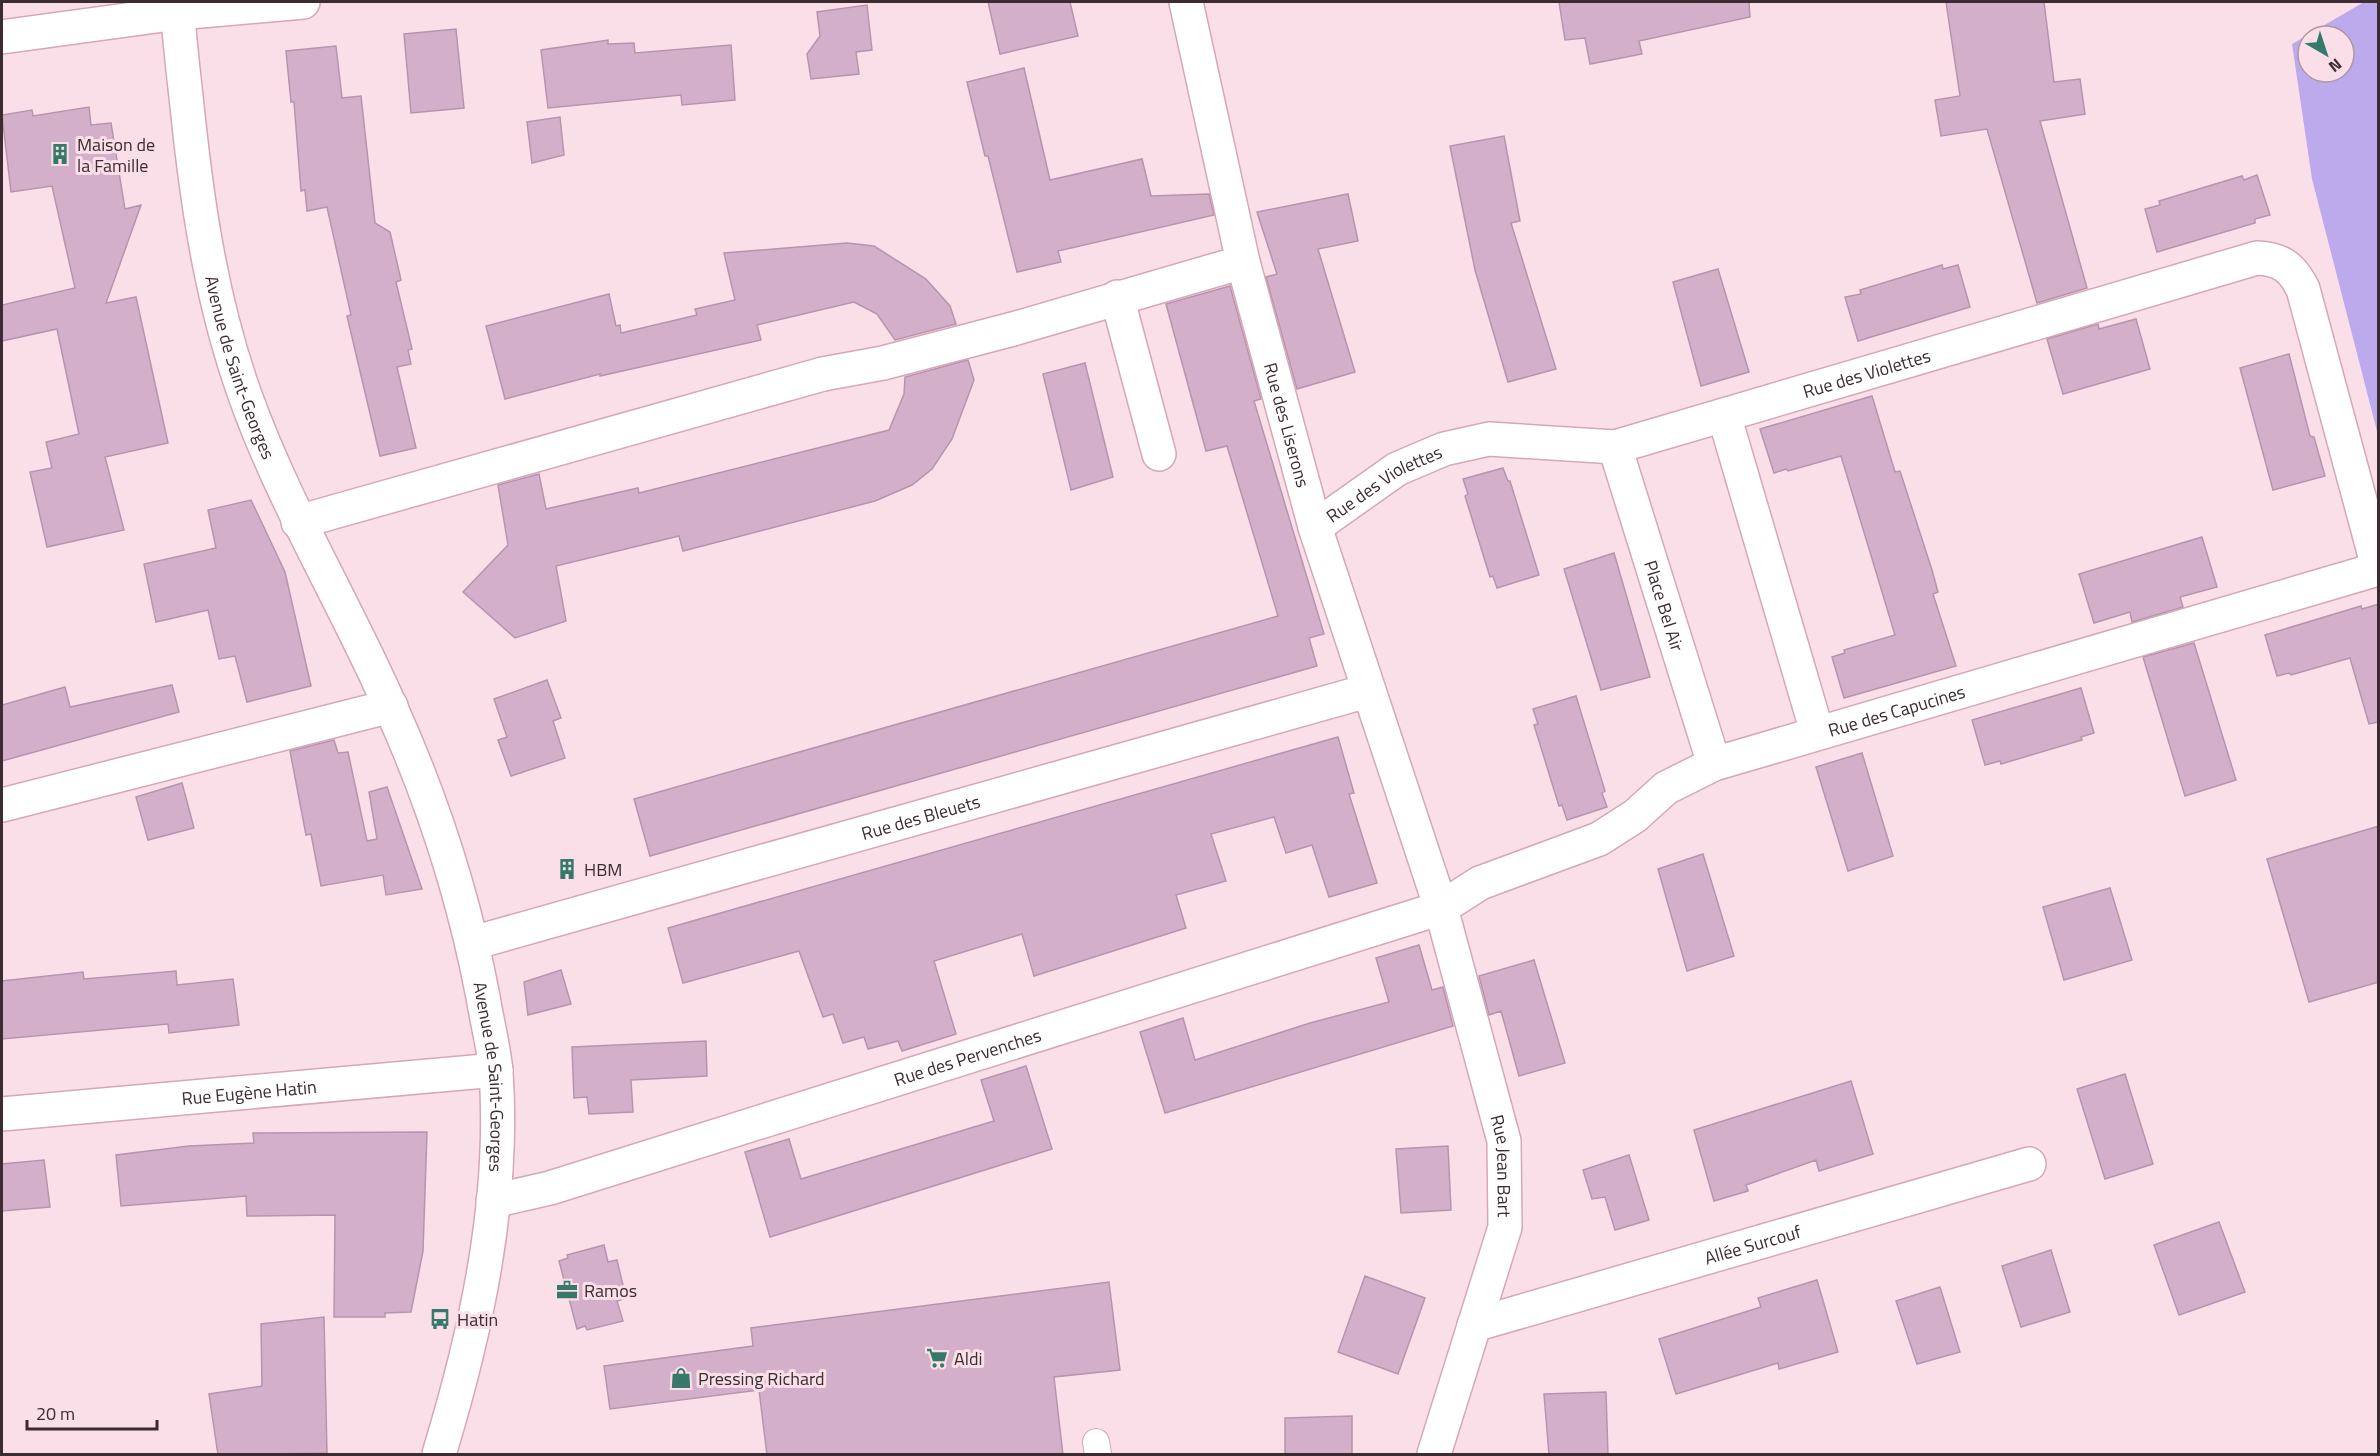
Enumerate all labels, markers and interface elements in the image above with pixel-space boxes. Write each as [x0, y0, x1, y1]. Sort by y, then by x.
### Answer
north arrow [2296, 24, 2356, 84]
text: N [2324, 53, 2347, 78]
place label: Maison de la Famille [77, 131, 155, 179]
building icon: Maison de la Famille [48, 142, 72, 166]
street label: Avenue de Saint-Georges [199, 273, 282, 463]
street label: Rue des Violettes [1799, 341, 1934, 405]
street label: Rue des Liserons [1257, 359, 1317, 490]
street label: Rue des Violettes [1320, 438, 1446, 529]
street label: Place Bel Air [1638, 557, 1691, 654]
street label: Rue des Capucines [1825, 678, 1968, 743]
street label: Rue des Bleuets [858, 787, 983, 846]
place label: HBM [584, 856, 622, 883]
building icon: HBM [555, 857, 579, 881]
street label: Avenue de Saint-Georges [467, 979, 511, 1173]
street label: Rue des Pervenches [890, 1021, 1044, 1093]
street label: Rue Eugène Hatin [180, 1073, 318, 1111]
street label: Rue Jean Bart [1484, 1111, 1518, 1218]
street label: Allée Surcouf [1701, 1217, 1804, 1271]
place label: Ramos [584, 1277, 637, 1304]
office icon: Ramos [555, 1278, 579, 1302]
place label: Hatin [457, 1306, 498, 1333]
bus stop icon: Hatin [428, 1307, 452, 1331]
place label: Aldi [954, 1345, 982, 1372]
supermarket icon: Aldi [925, 1346, 949, 1370]
place label: Pressing Richard [698, 1365, 824, 1392]
shop icon: Pressing Richard [669, 1366, 693, 1390]
scale bar [27, 1393, 158, 1431]
text: 20 m [36, 1400, 75, 1427]

